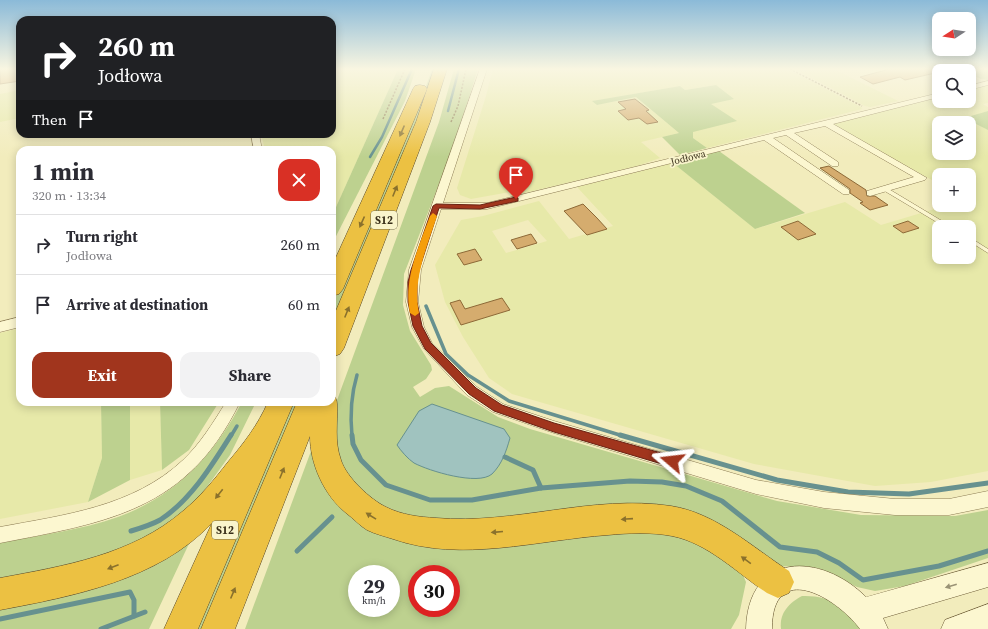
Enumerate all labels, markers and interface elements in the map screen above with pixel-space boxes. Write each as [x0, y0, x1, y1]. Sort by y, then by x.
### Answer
north arrow [932, 12, 976, 56]
map controls [932, 12, 976, 264]
text: 260 m [98, 27, 175, 65]
icon: right [32, 32, 84, 84]
text: Jodłowa [98, 63, 162, 88]
button: search [932, 64, 976, 108]
icon: arrive [75, 108, 97, 130]
text: Then [32, 109, 67, 130]
button: layers [932, 116, 976, 160]
one-way arrow [399, 126, 405, 137]
street label: Jodłowa [668, 147, 708, 168]
text: 1 min [32, 155, 94, 188]
pin [499, 158, 533, 199]
button: close [278, 159, 320, 201]
icon: arrive [505, 164, 527, 186]
button: + [932, 168, 976, 212]
one-way arrow [393, 185, 399, 197]
text: 320 m · 13:34 [32, 187, 106, 204]
road number: S12 [371, 211, 397, 229]
one-way arrow [359, 216, 365, 228]
button: − [932, 220, 976, 264]
text: Turn right [66, 226, 138, 247]
icon: right [32, 234, 54, 256]
text: 260 m [280, 234, 320, 255]
text: Jodłowa [66, 247, 112, 264]
icon: arrive [32, 294, 54, 316]
text: Arrive at destination [66, 294, 208, 315]
text: 60 m [288, 294, 320, 315]
one-way arrow [344, 305, 350, 317]
button: Exit [32, 352, 172, 398]
button: Share [180, 352, 320, 398]
position arrow [651, 440, 693, 482]
one-way arrow [279, 466, 285, 478]
one-way arrow [215, 489, 223, 500]
one-way arrow [365, 512, 377, 519]
one-way arrow [621, 515, 633, 522]
road number: S12 [212, 521, 238, 539]
one-way arrow [491, 528, 503, 535]
one-way arrow [741, 556, 751, 564]
one-way arrow [107, 565, 119, 571]
speed limit sign: 30 [408, 565, 460, 617]
text: 29 [363, 572, 385, 600]
one-way arrow [944, 583, 956, 589]
one-way arrow [230, 587, 236, 599]
text: km/h [362, 594, 386, 607]

